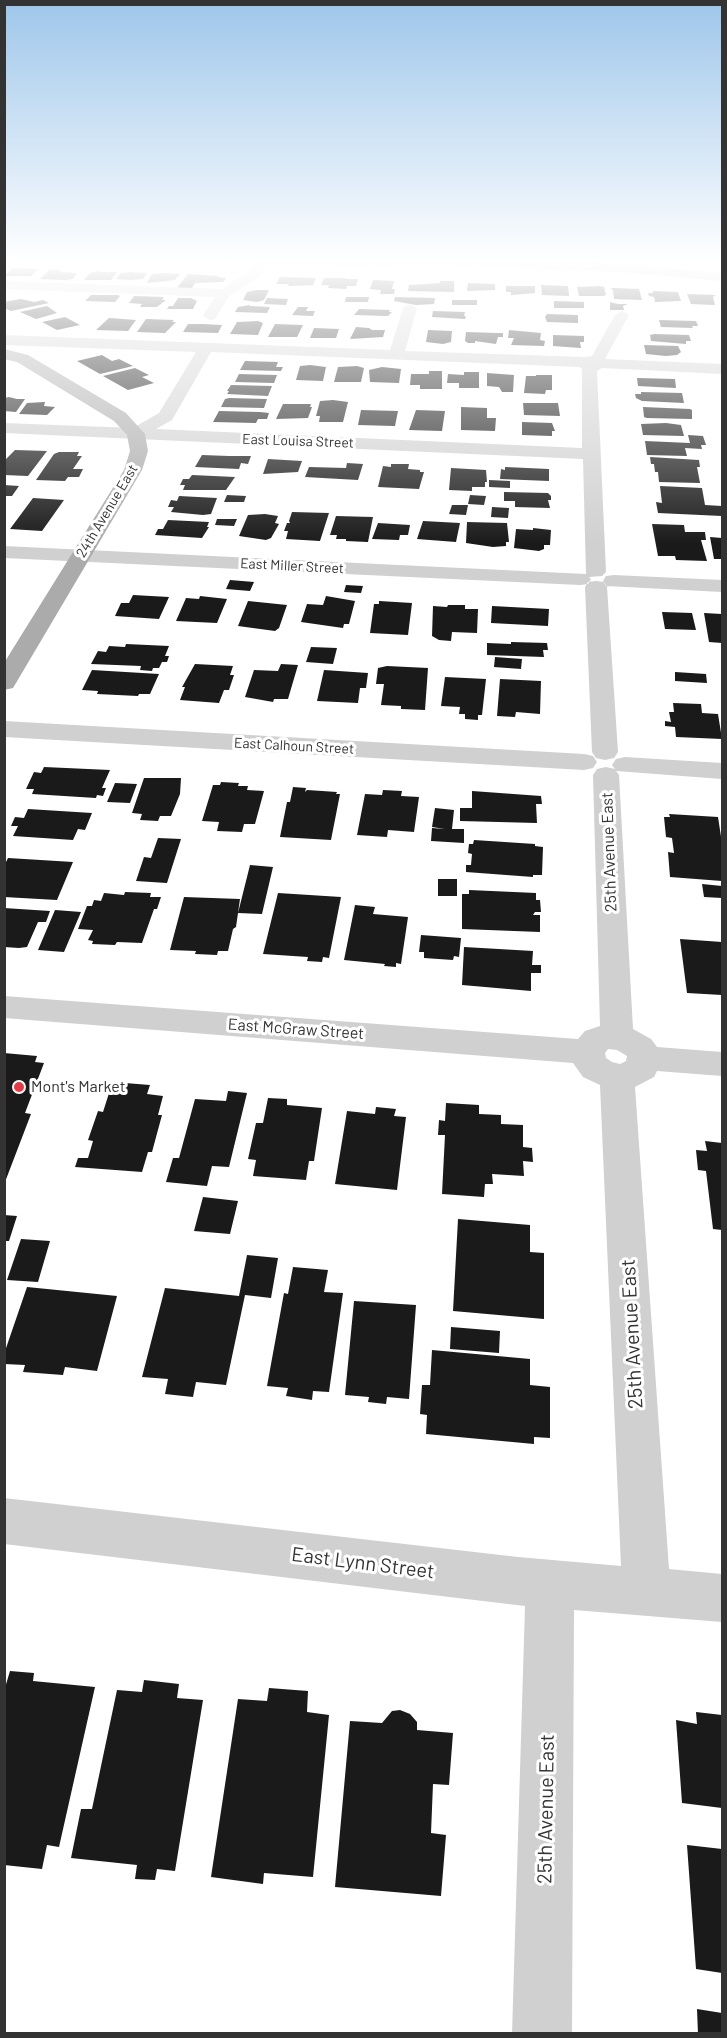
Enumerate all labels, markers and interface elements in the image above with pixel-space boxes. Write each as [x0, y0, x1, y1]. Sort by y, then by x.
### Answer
street label: East Louisa Street [242, 431, 354, 451]
street label: 24th Avenue East [73, 462, 141, 560]
street label: East Miller Street [240, 555, 344, 577]
street label: East Calhoun Street [234, 734, 354, 758]
street label: 25th Avenue East [597, 792, 621, 912]
street label: East McGraw Street [227, 1015, 365, 1043]
place label: Mont's Market [31, 1077, 126, 1097]
marker: Mont's Market [12, 1080, 26, 1094]
street label: 25th Avenue East [616, 1259, 648, 1409]
street label: East Lynn Street [290, 1542, 436, 1584]
street label: 25th Avenue East [533, 1734, 559, 1884]

